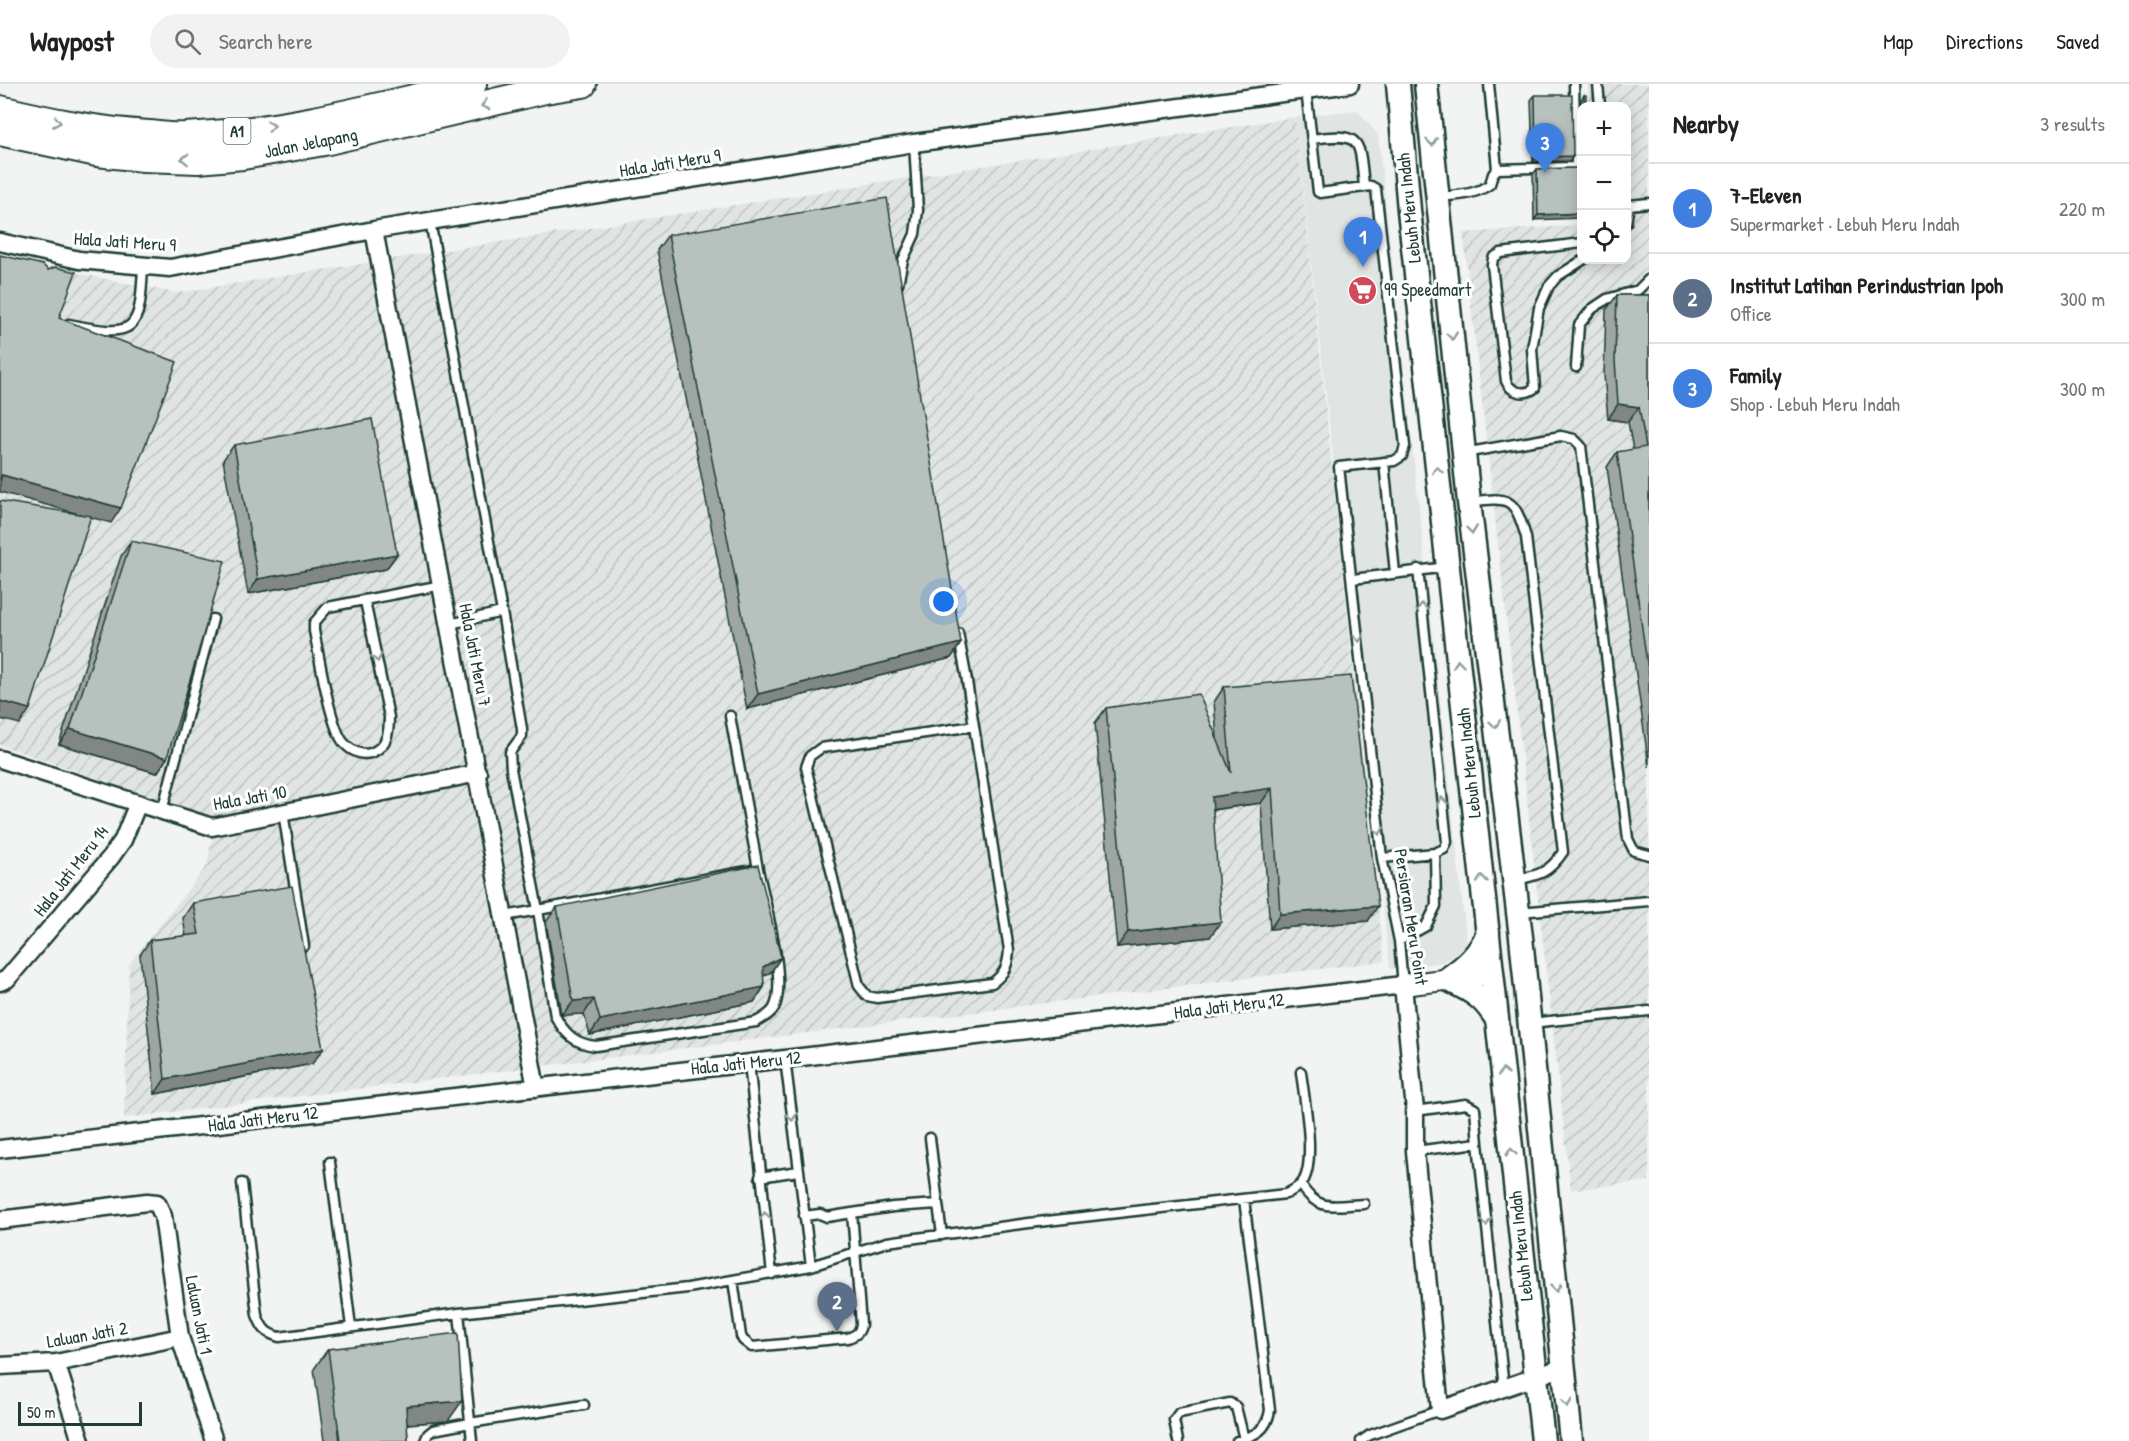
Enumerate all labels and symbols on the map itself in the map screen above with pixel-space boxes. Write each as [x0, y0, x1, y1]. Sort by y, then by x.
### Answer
one-way arrow [480, 97, 490, 110]
one-way arrow [52, 115, 62, 128]
road number: A1 [224, 118, 250, 144]
street label: Jalan Jelapang [262, 121, 360, 164]
one-way arrow [267, 121, 276, 133]
pin: 3 [1526, 124, 1564, 173]
one-way arrow [1425, 138, 1438, 147]
street label: Hala Jati Meru 9 [617, 142, 723, 183]
street label: Lebuh Meru Indah [1390, 151, 1427, 264]
one-way arrow [180, 153, 189, 166]
pin: 1 [1344, 218, 1382, 267]
street label: Hala Jati Meru 9 [73, 225, 177, 258]
supermarket icon: 99 Speedmart [1347, 274, 1379, 306]
place label: 99 Speedmart [1384, 277, 1472, 302]
one-way arrow [1445, 332, 1457, 341]
one-way arrow [1432, 466, 1444, 475]
one-way arrow [1465, 526, 1478, 535]
your location [929, 587, 958, 616]
street label: Hala Jati Meru 7 [453, 601, 498, 709]
one-way arrow [1416, 602, 1429, 611]
one-way arrow [1352, 633, 1365, 642]
one-way arrow [370, 653, 383, 663]
one-way arrow [1453, 660, 1465, 669]
street label: Lebuh Meru Indah [1450, 706, 1487, 819]
one-way arrow [1488, 719, 1501, 728]
street label: Hala Jati 10 [211, 779, 289, 816]
one-way arrow [1436, 796, 1449, 805]
street label: Hala Jati Meru 14 [27, 820, 114, 921]
one-way arrow [1372, 827, 1385, 836]
street label: Persiaran Meru Point [1388, 847, 1435, 988]
one-way arrow [1476, 875, 1489, 884]
street label: Hala Jati Meru 12 [1172, 986, 1286, 1025]
street label: Hala Jati Meru 12 [690, 1044, 803, 1081]
one-way arrow [1497, 1068, 1510, 1077]
street label: Hala Jati Meru 12 [206, 1099, 320, 1138]
one-way arrow [785, 1113, 798, 1122]
one-way arrow [1505, 1147, 1518, 1156]
street label: Lebuh Meru Indah [1502, 1189, 1539, 1302]
one-way arrow [759, 1211, 772, 1220]
one-way arrow [1479, 1217, 1492, 1226]
street label: Laluan Jati 1 [180, 1273, 219, 1356]
pin: 2 [818, 1282, 856, 1332]
one-way arrow [1549, 1283, 1562, 1292]
street label: Laluan Jati 2 [45, 1315, 130, 1354]
one-way arrow [1560, 1398, 1573, 1407]
scale bar [18, 1399, 142, 1426]

